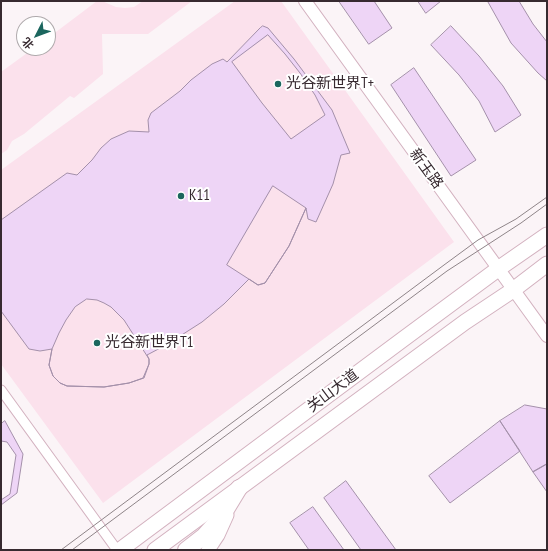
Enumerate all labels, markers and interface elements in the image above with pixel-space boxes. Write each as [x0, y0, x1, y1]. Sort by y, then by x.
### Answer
north arrow [16, 16, 56, 56]
text: 北 [19, 35, 37, 52]
place label: 光谷新世界T+ [286, 75, 374, 93]
marker: 光谷新世界T+ [273, 79, 283, 89]
street label: 新玉路 [405, 146, 447, 192]
place label: K11 [189, 187, 210, 205]
marker: K11 [176, 191, 186, 201]
place label: 光谷新世界T1 [105, 334, 193, 352]
marker: 光谷新世界T1 [92, 338, 102, 348]
street label: 关山大道 [304, 366, 362, 416]

